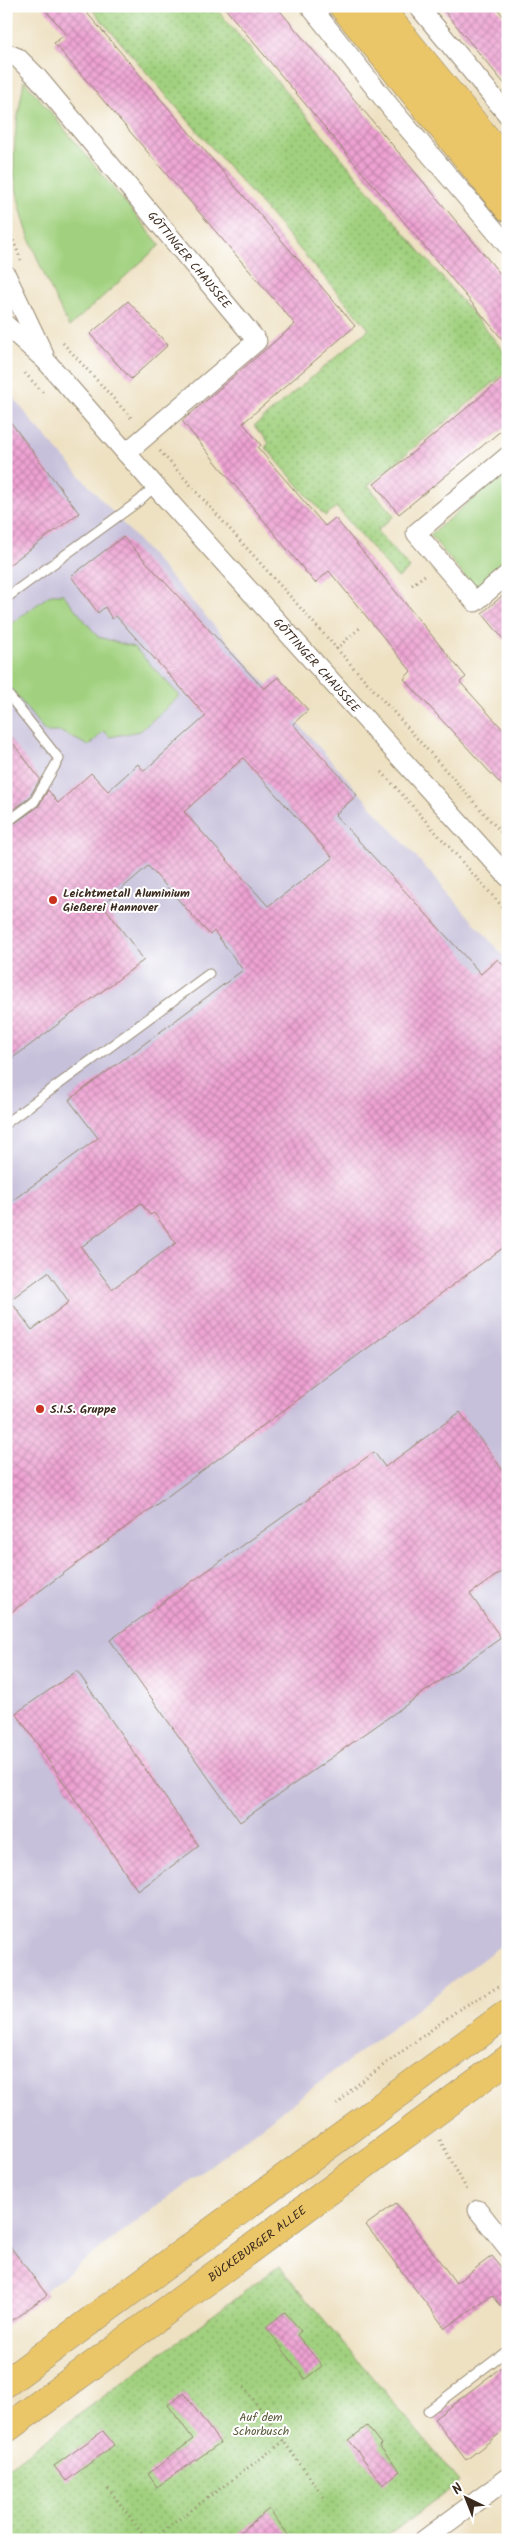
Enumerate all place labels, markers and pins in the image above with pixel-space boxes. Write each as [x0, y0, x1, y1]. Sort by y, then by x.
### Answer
place label: Leichtmetall Aluminium Gießerei Hannover [63, 884, 190, 917]
marker: Leichtmetall Aluminium Gießerei Hannover [47, 894, 59, 906]
place label: S.I.S. Gruppe [50, 1400, 116, 1419]
marker: S.I.S. Gruppe [34, 1403, 46, 1415]

